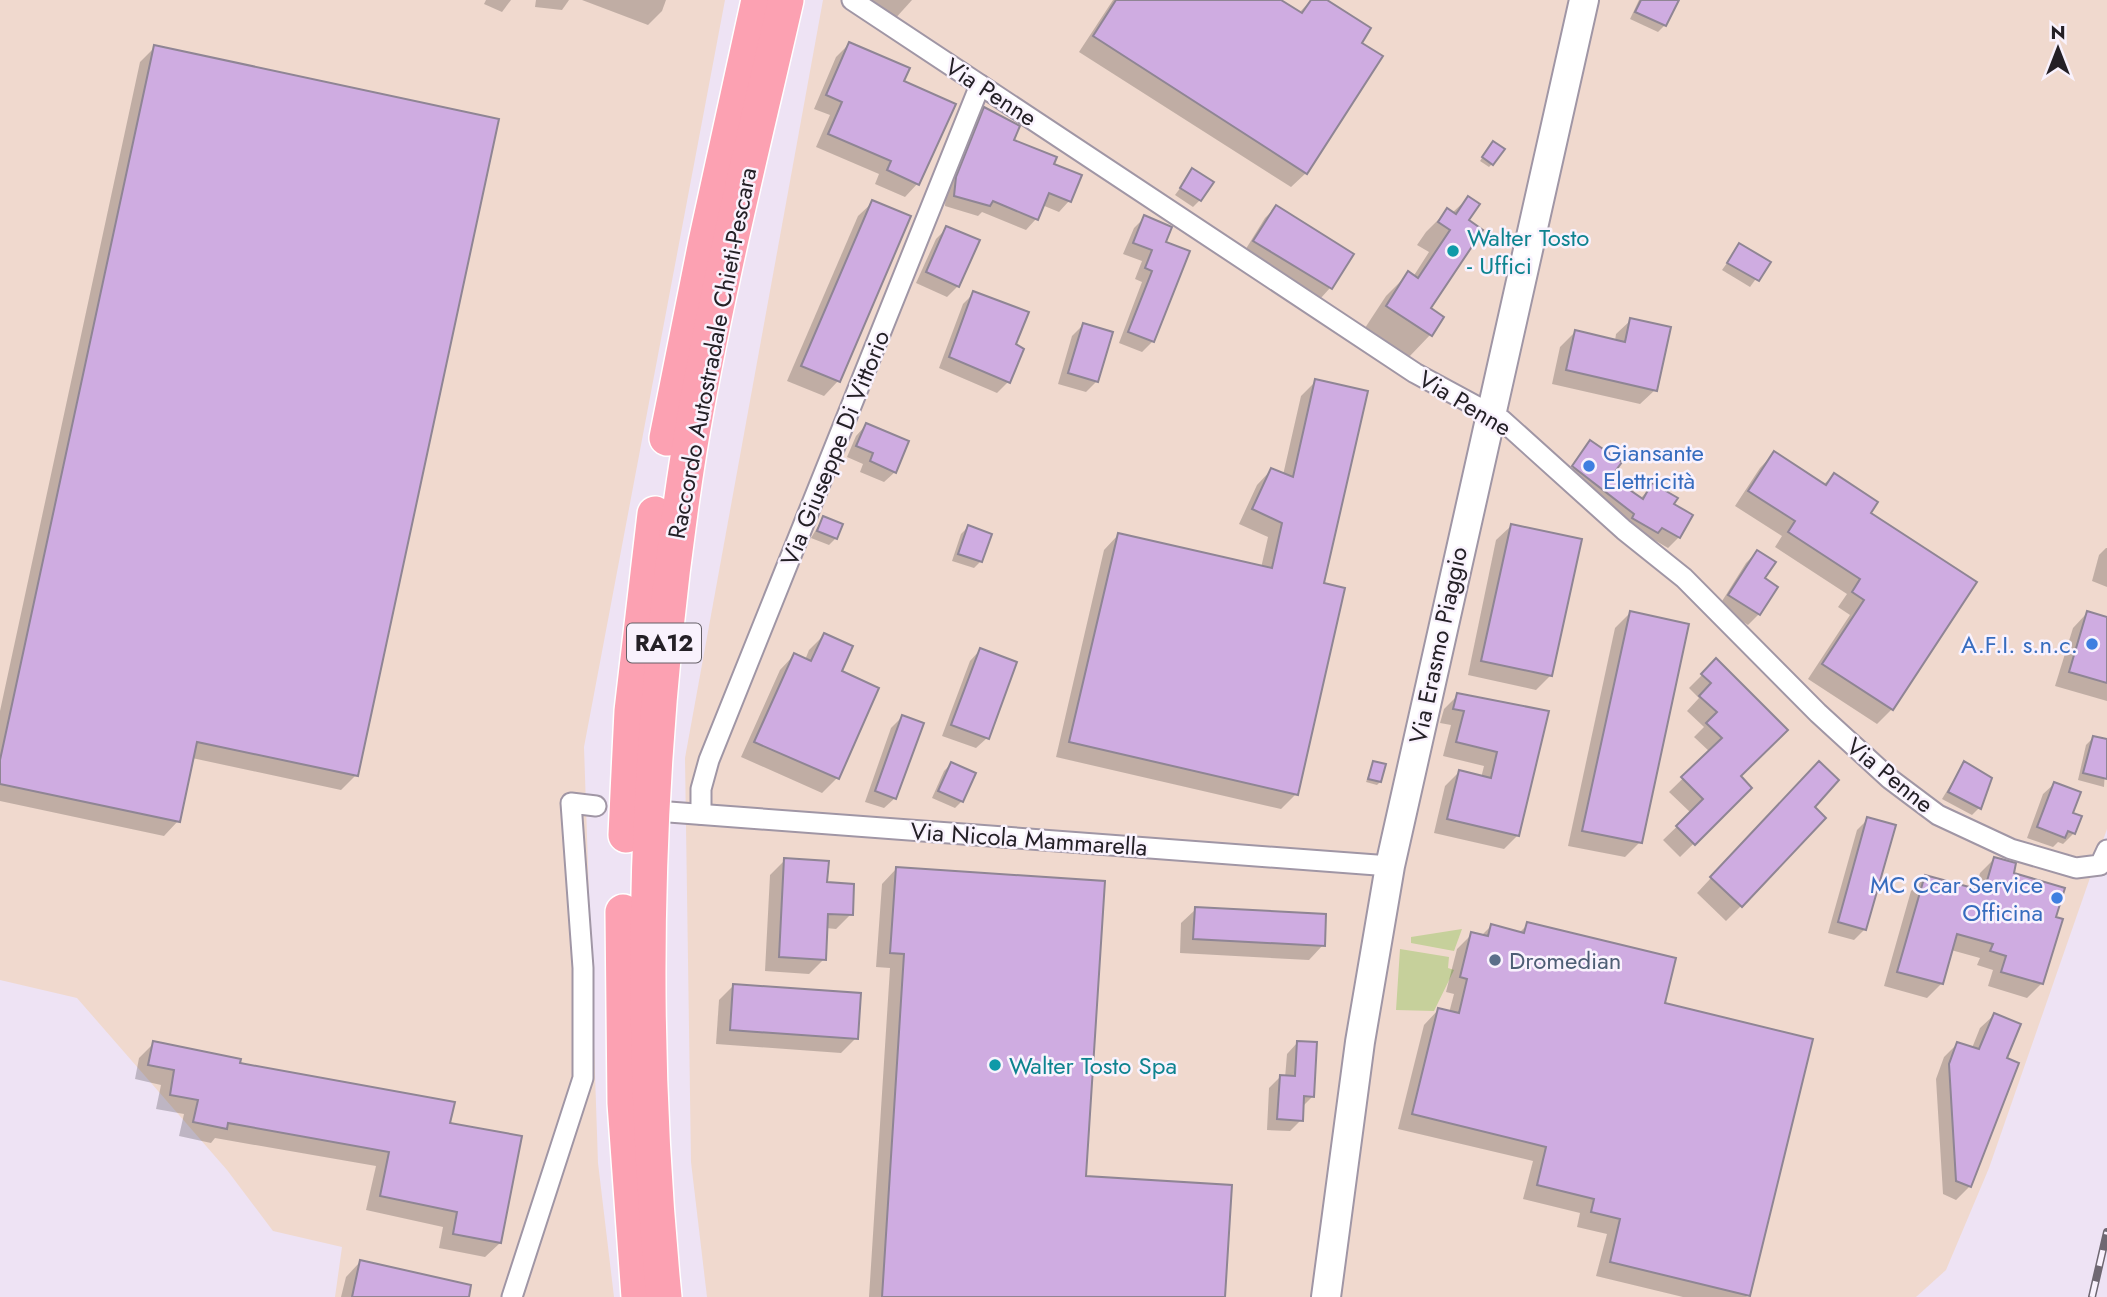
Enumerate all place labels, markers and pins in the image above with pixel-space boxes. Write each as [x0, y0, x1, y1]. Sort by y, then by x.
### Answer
place label: Walter Tosto - Uffici [1467, 220, 1589, 283]
marker: Walter Tosto - Uffici [1445, 243, 1461, 259]
place label: Giansante Elettricità [1603, 435, 1704, 498]
marker: Giansante Elettricità [1581, 458, 1597, 474]
place label: A.F.I. s.n.c. [1961, 627, 2078, 662]
marker: A.F.I. s.n.c. [2084, 636, 2100, 652]
place label: MC Ccar Service Officina [1870, 867, 2043, 930]
marker: MC Ccar Service Officina [2049, 890, 2065, 906]
place label: Dromedian [1509, 943, 1621, 978]
marker: Dromedian [1487, 952, 1503, 968]
place label: Walter Tosto Spa [1009, 1048, 1177, 1083]
marker: Walter Tosto Spa [987, 1057, 1003, 1073]

